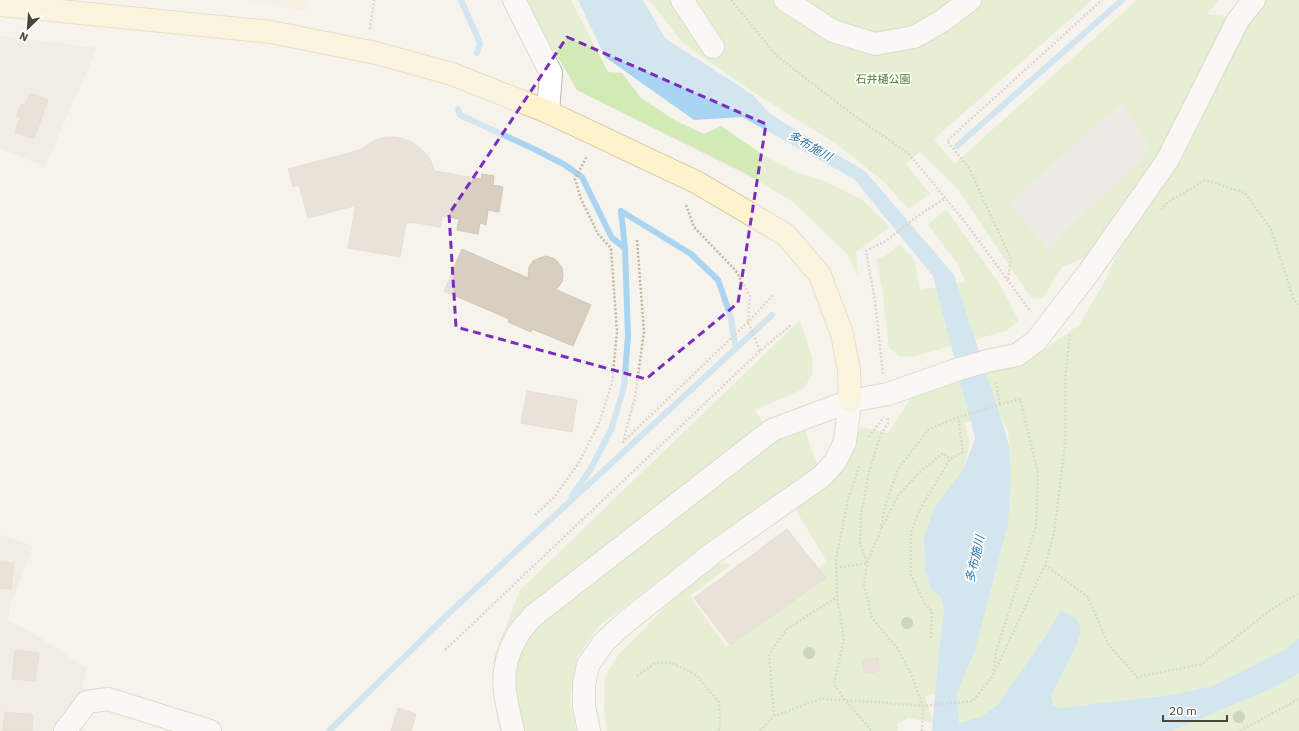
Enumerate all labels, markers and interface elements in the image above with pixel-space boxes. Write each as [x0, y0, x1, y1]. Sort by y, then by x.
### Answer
north arrow [8, 8, 48, 48]
text: N [17, 29, 30, 45]
park label: 石井樋公園 [856, 72, 911, 86]
water label: 多布施川 [786, 127, 837, 165]
water label: 多布施川 [962, 532, 988, 584]
scale bar [1163, 697, 1227, 723]
text: 20 m [1169, 703, 1197, 718]

